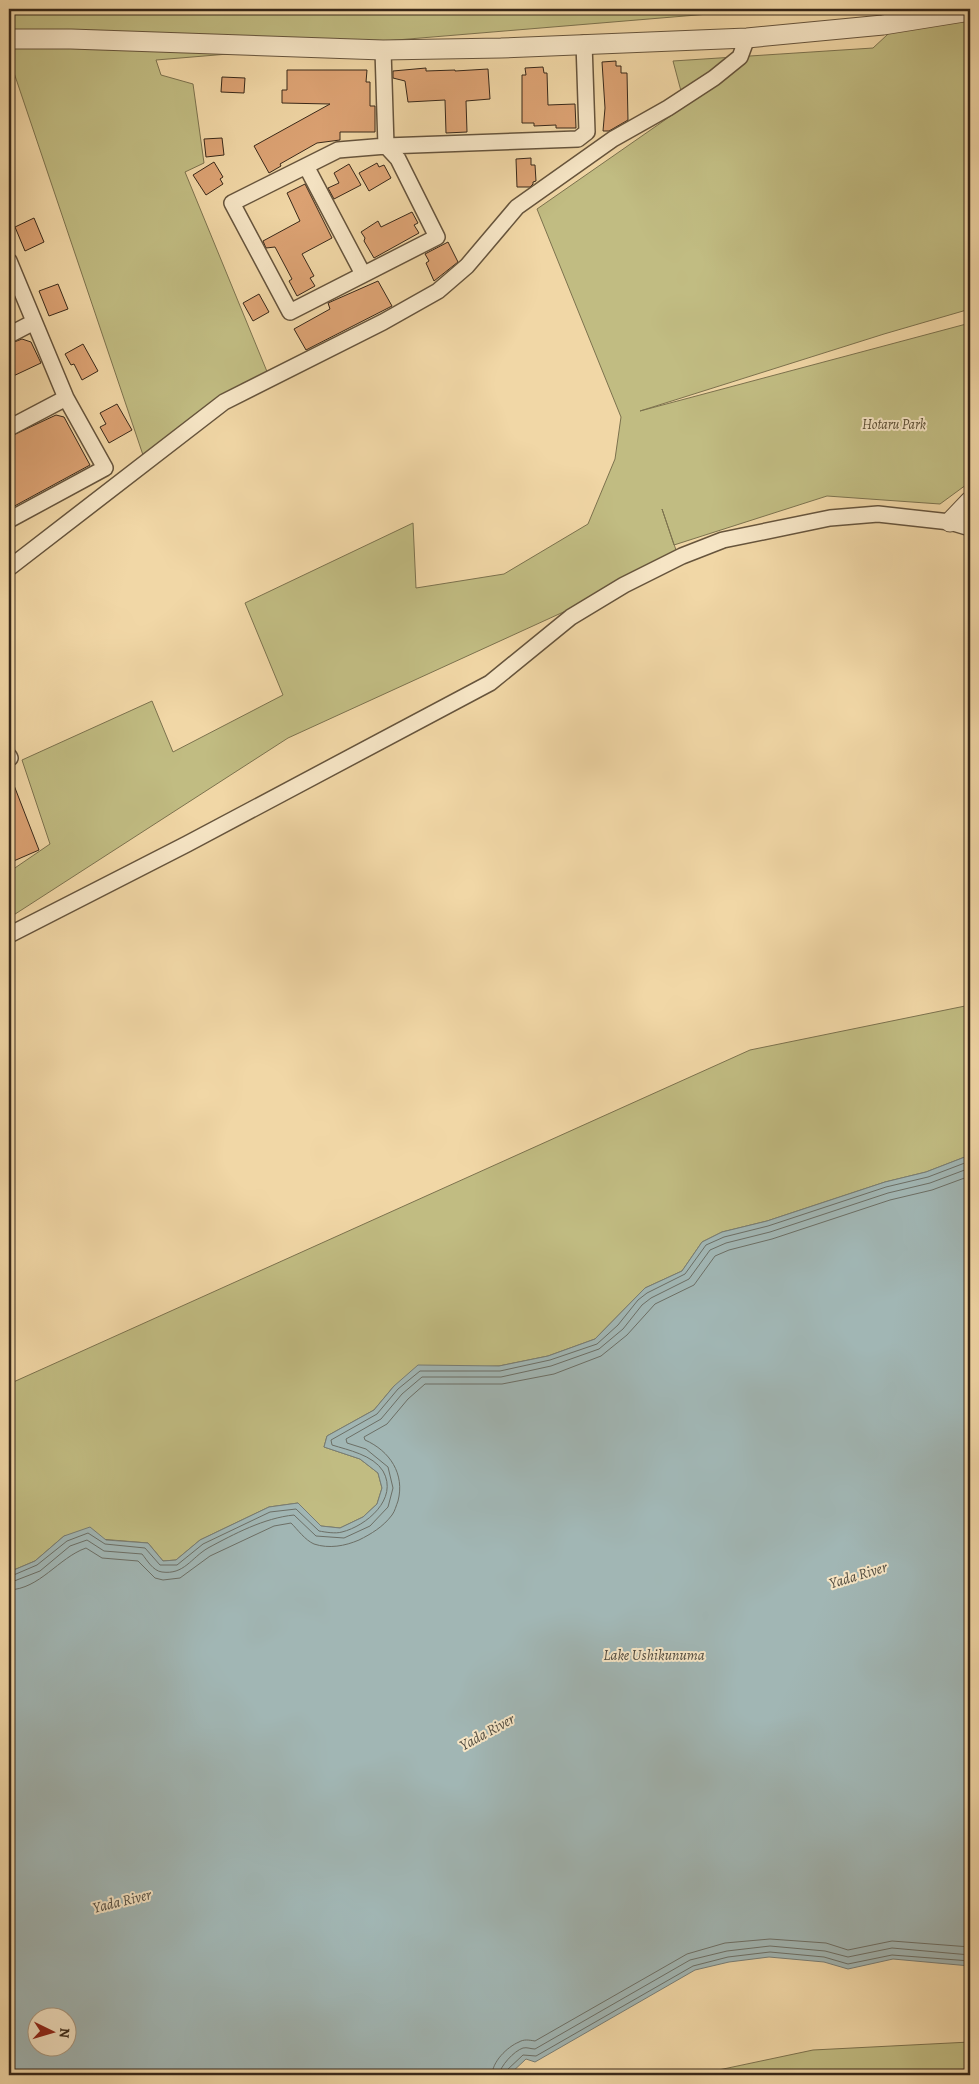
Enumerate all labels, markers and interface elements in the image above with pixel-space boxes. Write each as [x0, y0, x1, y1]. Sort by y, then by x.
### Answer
park label: Hotaru Park [862, 415, 926, 434]
water label: Yada River [827, 1556, 890, 1593]
water label: Lake Ushikunuma [603, 1645, 705, 1665]
water label: Yada River [456, 1708, 519, 1755]
water label: Yada River [91, 1884, 154, 1918]
north arrow [28, 2006, 78, 2056]
text: N [55, 2027, 74, 2039]

